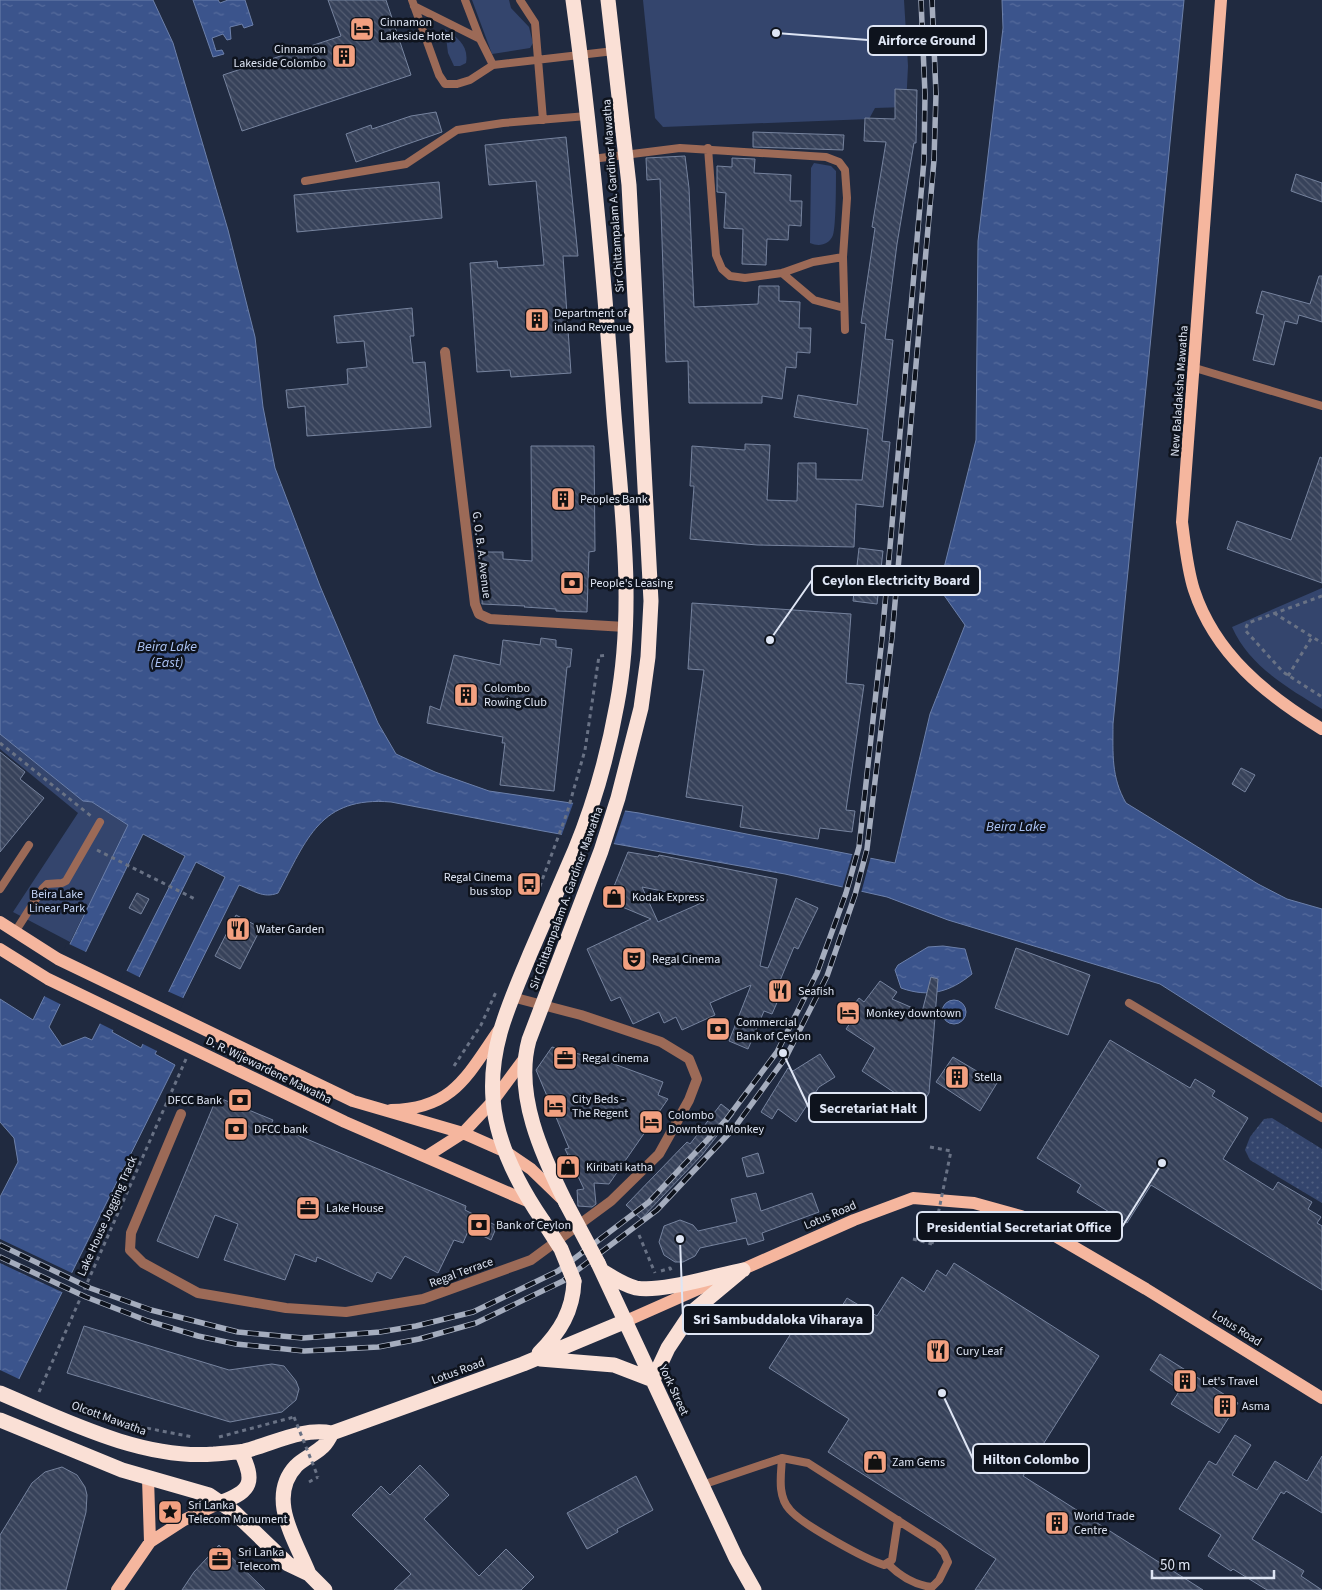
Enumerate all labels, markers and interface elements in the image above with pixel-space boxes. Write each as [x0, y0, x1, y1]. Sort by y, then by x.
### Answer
place label: Cinnamon Lakeside Hotel [380, 14, 454, 45]
hotel icon: Cinnamon Lakeside Hotel [349, 16, 375, 42]
callout: Airforce Ground [868, 26, 986, 55]
text: Airforce Ground [877, 31, 976, 51]
place label: Cinnamon Lakeside Colombo [233, 41, 326, 72]
building icon: Cinnamon Lakeside Colombo [331, 43, 357, 69]
street label: Sir Chittampalam A. Gardiner Mawatha [598, 99, 629, 293]
place label: Department of inland Revenue [554, 305, 632, 336]
building icon: Department of inland Revenue [524, 307, 550, 333]
street label: New Baladaksha Mawatha [1166, 325, 1193, 457]
building icon: Peoples Bank [550, 486, 576, 512]
place label: Peoples Bank [580, 491, 648, 508]
street label: G. O. B. A. Avenue [468, 511, 495, 600]
callout: Ceylon Electricity Board [812, 566, 980, 595]
bank icon: People's Leasing [559, 570, 585, 596]
text: Ceylon Electricity Board [822, 571, 970, 591]
place label: People's Leasing [590, 575, 673, 592]
water label: Beira Lake (East) [137, 637, 197, 673]
place label: Colombo Rowing Club [484, 680, 547, 711]
building icon: Colombo Rowing Club [453, 682, 479, 708]
street label: Sir Chittampalam A. Gardiner Mawatha [525, 804, 608, 992]
water label: Beira Lake [986, 817, 1046, 837]
place label: Regal Cinema bus stop [444, 869, 512, 900]
bus stop icon: Regal Cinema bus stop [516, 871, 542, 897]
shop icon: Kodak Express [601, 884, 627, 910]
park label: Beira Lake Linear Park [29, 886, 85, 917]
place label: Kodak Express [632, 889, 704, 906]
restaurant icon: Water Garden [225, 916, 251, 942]
place label: Water Garden [256, 921, 324, 938]
theatre icon: Regal Cinema [621, 946, 647, 972]
place label: Regal Cinema [652, 951, 720, 968]
restaurant icon: Seafish [767, 978, 793, 1004]
place label: Seafish [798, 983, 834, 1000]
hotel icon: Monkey downtown [835, 1000, 861, 1026]
place label: Monkey downtown [866, 1005, 961, 1022]
place label: Commercial Bank of Ceylon [736, 1014, 811, 1045]
bank icon: Commercial Bank of Ceylon [705, 1016, 731, 1042]
street label: D. R. Wijewardene Mawatha [203, 1033, 335, 1108]
office icon: Regal cinema [552, 1045, 578, 1071]
place label: Regal cinema [582, 1050, 649, 1067]
building icon: Stella [944, 1064, 970, 1090]
place label: Stella [974, 1069, 1002, 1086]
bank icon: DFCC Bank [227, 1087, 253, 1113]
place label: City Beds - The Regent [572, 1091, 628, 1122]
place label: DFCC Bank [167, 1092, 222, 1109]
hotel icon: City Beds - The Regent [542, 1093, 568, 1119]
callout: Secretariat Halt [809, 1093, 926, 1122]
text: Secretariat Halt [819, 1099, 917, 1119]
place label: Colombo Downtown Monkey [668, 1107, 765, 1138]
hotel icon: Colombo Downtown Monkey [638, 1109, 664, 1135]
bank icon: DFCC bank [223, 1116, 249, 1142]
place label: DFCC bank [254, 1121, 308, 1138]
street label: Lake House Jogging Track [73, 1153, 142, 1279]
shop icon: Kiribati katha [555, 1154, 581, 1180]
place label: Kiribati katha [586, 1159, 653, 1176]
office icon: Lake House [295, 1195, 321, 1221]
street label: Lotus Road [801, 1197, 859, 1234]
place label: Lake House [326, 1200, 384, 1217]
bank icon: Bank of Ceylon [466, 1212, 492, 1238]
callout: Presidential Secretariat Office [917, 1212, 1122, 1241]
place label: Bank of Ceylon [496, 1217, 571, 1234]
text: Presidential Secretariat Office [926, 1218, 1112, 1238]
street label: Regal Terrace [427, 1253, 495, 1292]
callout: Sri Sambuddaloka Viharaya [683, 1305, 873, 1334]
street label: Lotus Road [1209, 1306, 1265, 1350]
text: Sri Sambuddaloka Viharaya [693, 1310, 863, 1330]
restaurant icon: Cury Leaf [925, 1338, 951, 1364]
place label: Cury Leaf [956, 1343, 1003, 1360]
street label: Lotus Road [429, 1354, 487, 1389]
street label: York Street [654, 1361, 693, 1418]
building icon: Let's Travel [1172, 1368, 1198, 1394]
place label: Let's Travel [1202, 1373, 1258, 1390]
building icon: Asma [1212, 1393, 1238, 1419]
street label: Olcott Mawatha [69, 1397, 149, 1440]
place label: Asma [1242, 1398, 1270, 1415]
callout: Hilton Colombo [973, 1444, 1089, 1473]
shop icon: Zam Gems [862, 1449, 888, 1475]
text: Hilton Colombo [983, 1450, 1079, 1470]
place label: Zam Gems [892, 1454, 945, 1471]
place label: Sri Lanka Telecom Monument [188, 1497, 288, 1528]
place icon: Sri Lanka Telecom Monument [157, 1499, 183, 1525]
place label: World Trade Centre [1074, 1508, 1135, 1539]
building icon: World Trade Centre [1044, 1510, 1070, 1536]
place label: Sri Lanka Telecom [238, 1544, 284, 1575]
office icon: Sri Lanka Telecom [207, 1546, 233, 1572]
scale bar [1152, 1548, 1274, 1580]
text: 50 m [1160, 1555, 1190, 1576]

